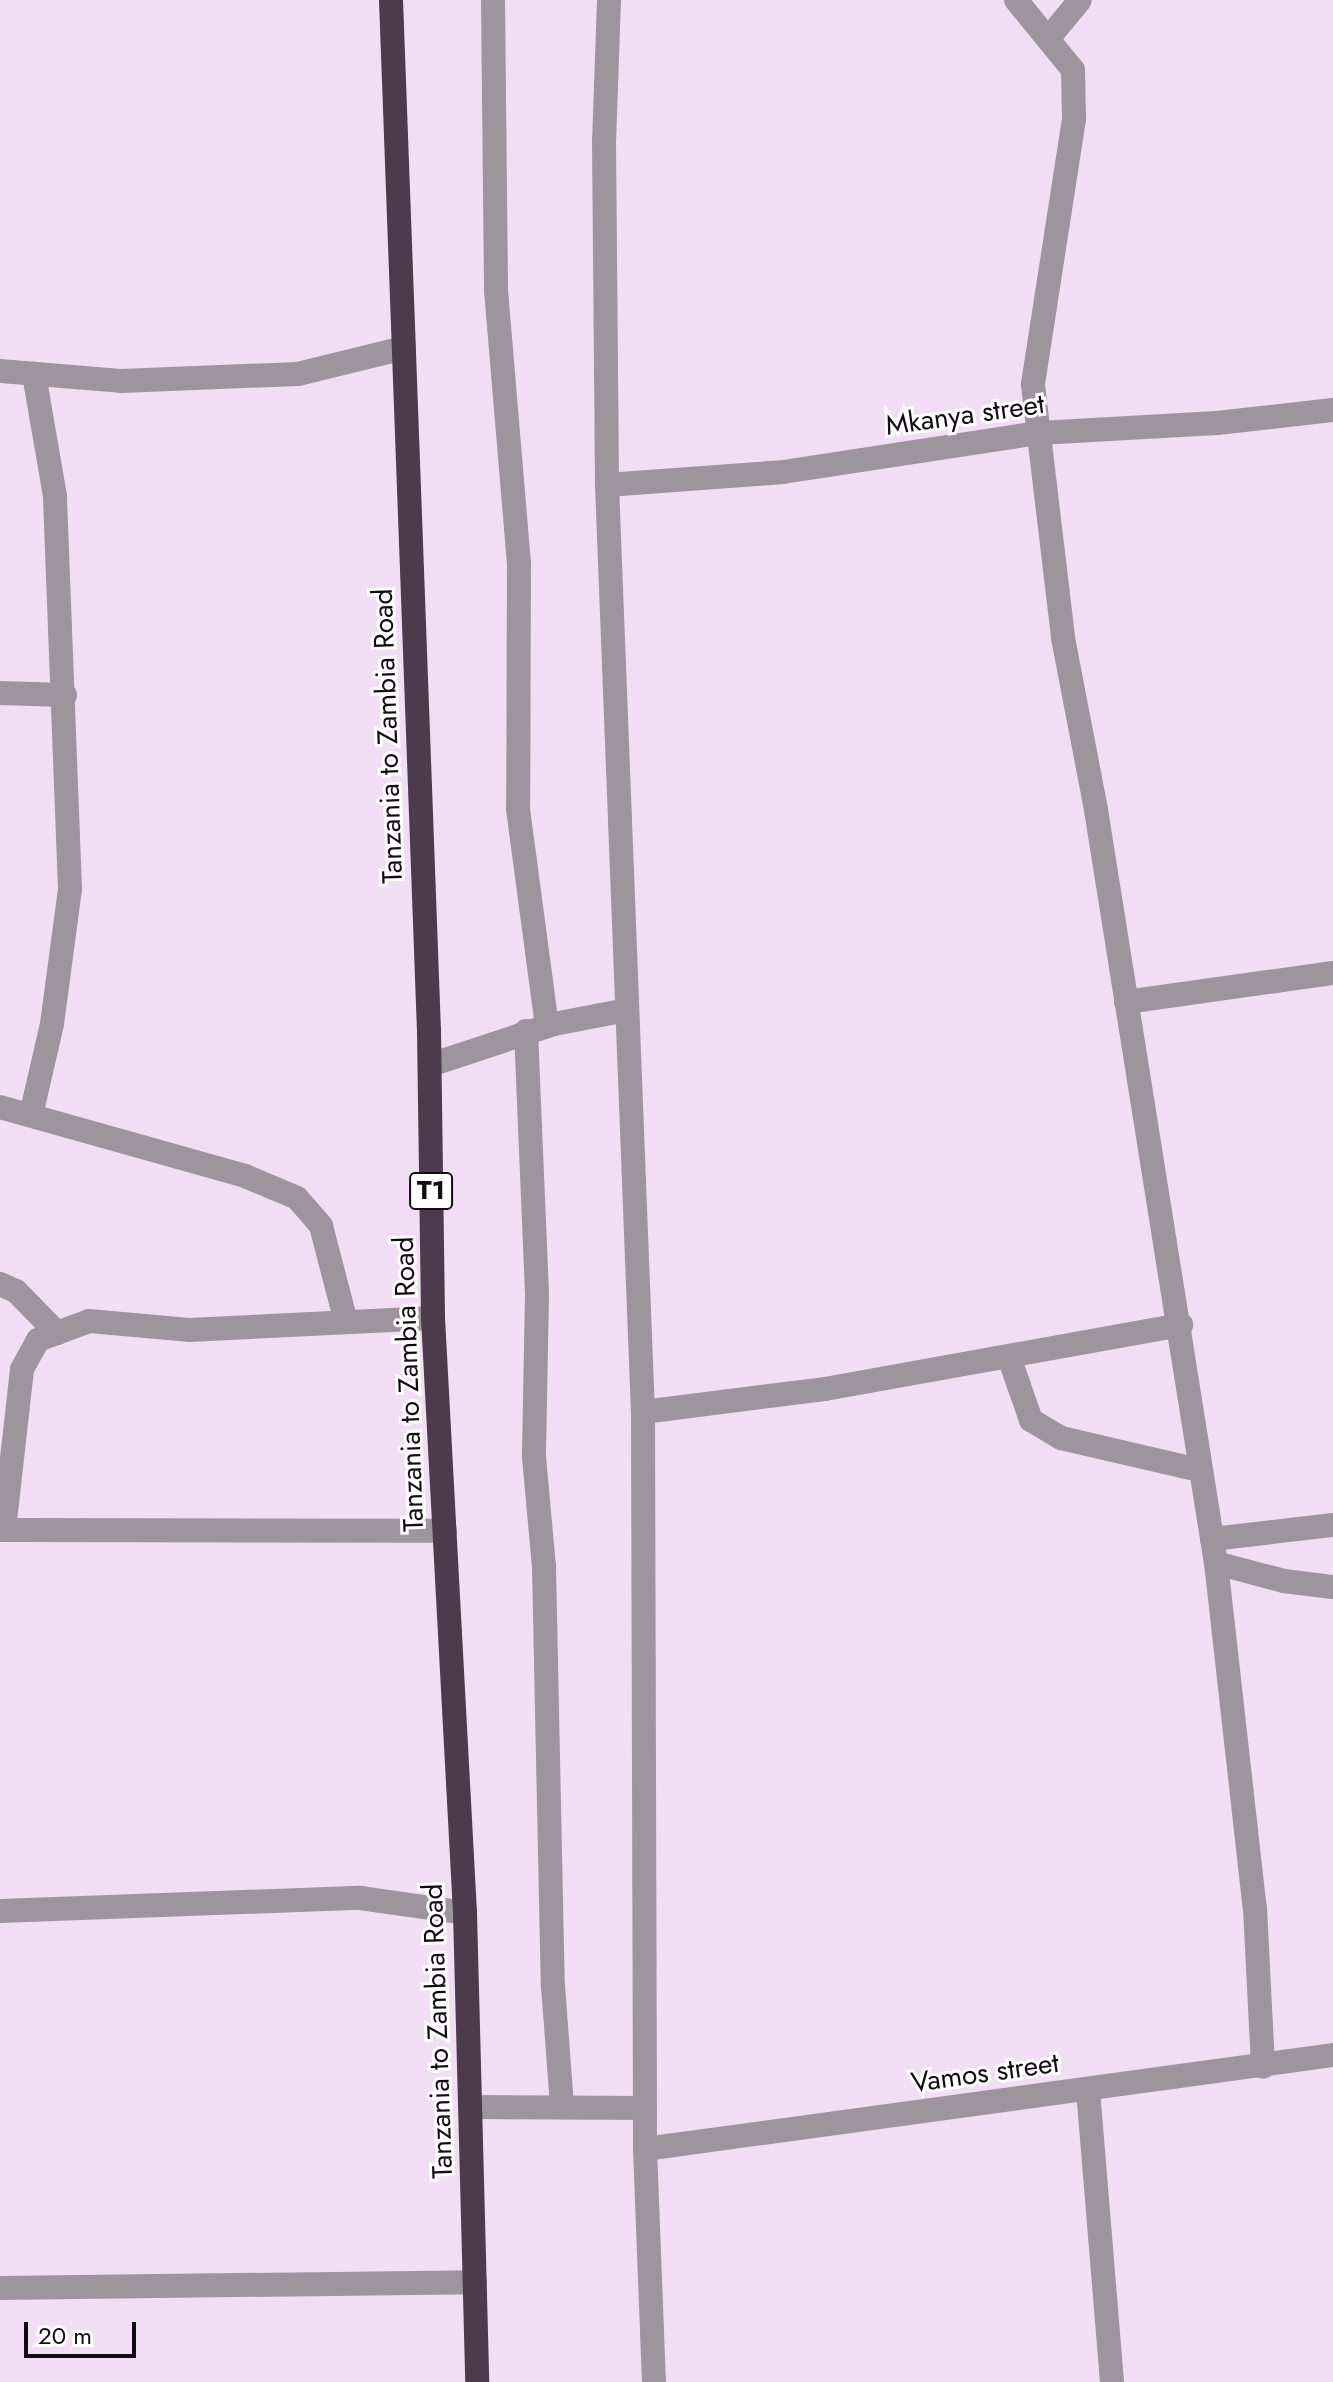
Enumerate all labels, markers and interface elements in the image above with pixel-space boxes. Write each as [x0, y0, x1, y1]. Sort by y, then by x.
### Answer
street label: Mkanya street [883, 387, 1047, 443]
street label: Tanzania to Zambia Road [366, 588, 410, 884]
road number: T1 [409, 1169, 453, 1213]
street label: Tanzania to Zambia Road [387, 1236, 431, 1532]
street label: Tanzania to Zambia Road [416, 1883, 460, 2179]
street label: Vamos street [909, 2046, 1061, 2100]
scale bar [28, 2306, 140, 2356]
text: 20 m [38, 2318, 92, 2353]

